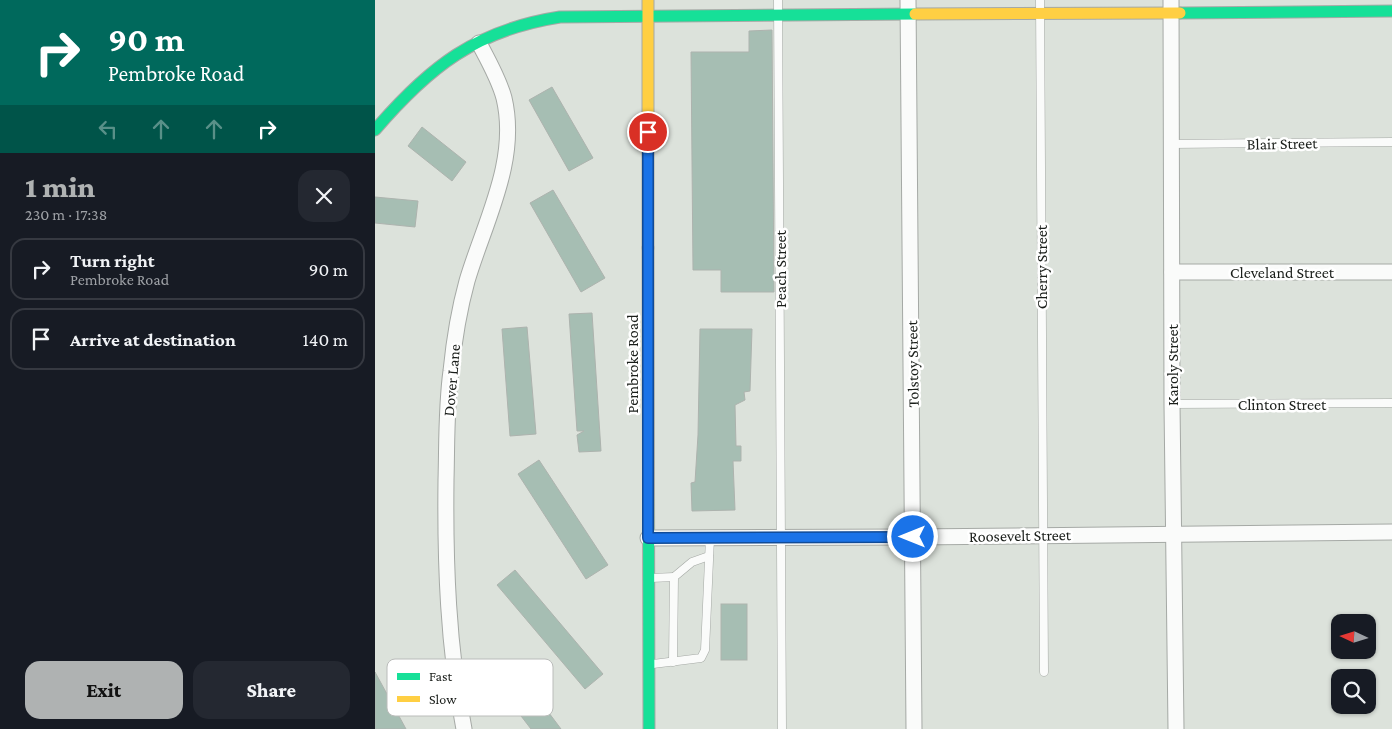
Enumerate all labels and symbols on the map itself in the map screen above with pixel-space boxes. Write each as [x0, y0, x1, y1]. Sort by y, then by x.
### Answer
pin [627, 111, 669, 153]
street label: Blair Street [1247, 134, 1318, 153]
street label: Cherry Street [1033, 224, 1051, 309]
street label: Peach Street [772, 229, 789, 308]
street label: Cleveland Street [1230, 264, 1335, 281]
street label: Pembroke Road [624, 314, 641, 414]
street label: Tolstoy Street [903, 319, 923, 408]
street label: Karoly Street [1164, 323, 1182, 406]
street label: Dover Lane [440, 343, 463, 417]
street label: Clinton Street [1238, 396, 1327, 413]
position arrow [886, 510, 938, 562]
street label: Roosevelt Street [969, 526, 1072, 545]
north arrow [1331, 614, 1376, 659]
legend [387, 659, 553, 716]
text: Fast [429, 668, 453, 684]
text: Slow [429, 691, 457, 707]

